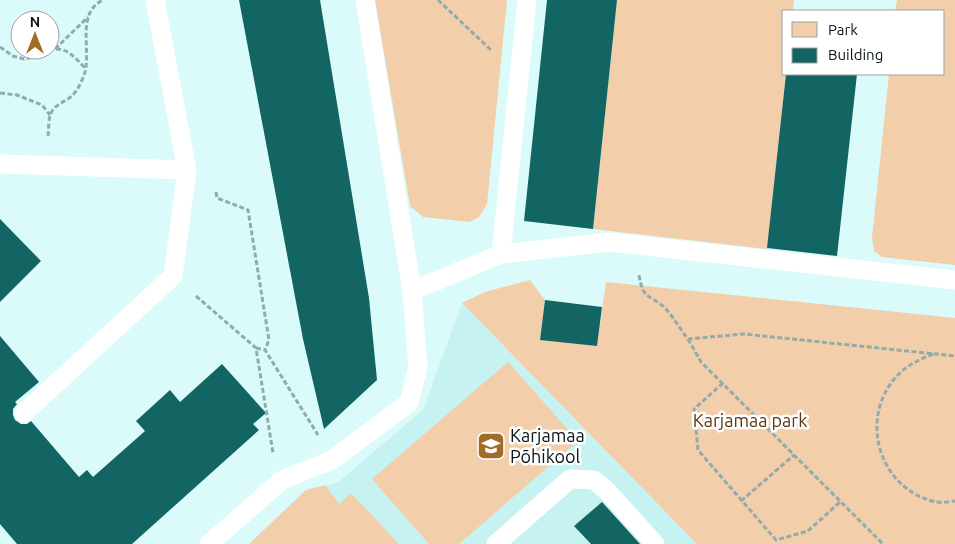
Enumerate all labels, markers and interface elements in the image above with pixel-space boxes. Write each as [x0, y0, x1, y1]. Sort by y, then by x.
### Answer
north arrow [10, 10, 60, 60]
legend [782, 10, 945, 75]
text: N [30, 14, 40, 30]
text: Park [828, 21, 858, 38]
text: Building [828, 46, 883, 63]
park label: Karjamaa park [693, 410, 807, 430]
place label: Karjamaa Põhikool [510, 425, 585, 466]
school or university icon: Karjamaa Põhikool [476, 431, 506, 461]

